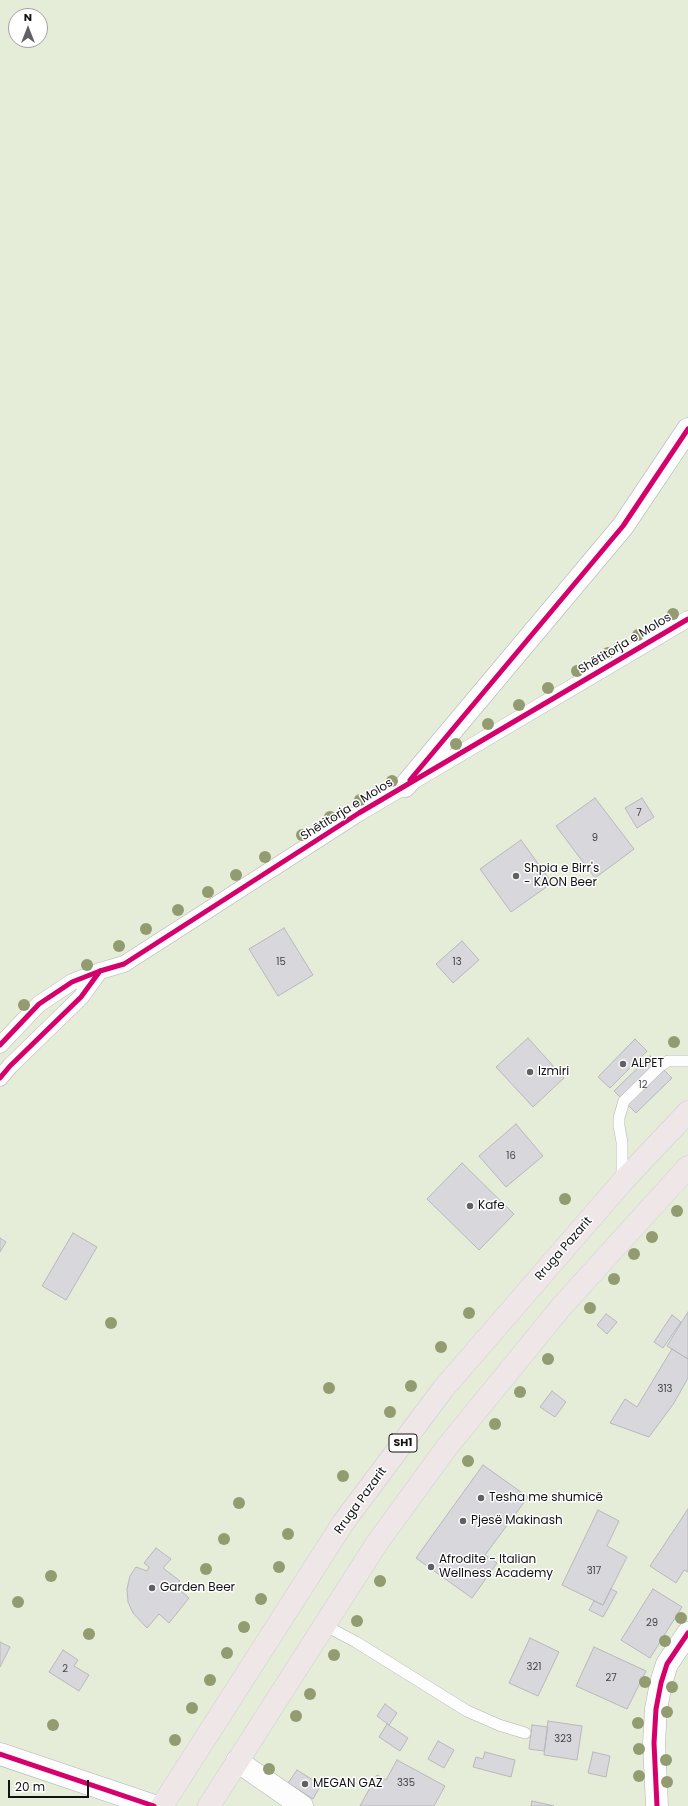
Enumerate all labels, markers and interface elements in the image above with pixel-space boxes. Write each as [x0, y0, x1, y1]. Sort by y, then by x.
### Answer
north arrow [8, 8, 48, 48]
text: N [24, 9, 32, 25]
street label: Shëtitorja e Molos [576, 611, 674, 677]
street label: Shëtitorja e Molos [298, 776, 396, 844]
house number: 7 [636, 807, 642, 819]
house number: 9 [592, 832, 598, 844]
place label: Shpia e Birr's - KAON Beer [524, 862, 599, 890]
marker: Shpia e Birr's - KAON Beer [511, 871, 521, 881]
house number: 15 [276, 956, 286, 968]
house number: 13 [452, 956, 462, 968]
place label: ALPET [631, 1057, 664, 1071]
marker: ALPET [618, 1059, 628, 1069]
place label: Izmiri [538, 1065, 569, 1079]
marker: Izmiri [525, 1067, 535, 1077]
house number: 12 [639, 1079, 647, 1091]
house number: 16 [506, 1150, 516, 1162]
place label: Kafe [478, 1199, 505, 1213]
marker: Kafe [465, 1201, 475, 1211]
street label: Rruga Pazarit [533, 1214, 595, 1284]
house number: 313 [658, 1383, 672, 1395]
road number: SH1 [389, 1434, 417, 1452]
street label: Rruga Pazarit [332, 1465, 390, 1537]
place label: Tesha me shumicë [489, 1491, 603, 1505]
marker: Tesha me shumicë [476, 1493, 486, 1503]
place label: Pjesë Makinash [471, 1514, 563, 1528]
marker: Pjesë Makinash [458, 1516, 468, 1526]
place label: Afrodite - Italian Wellness Academy [439, 1553, 553, 1581]
marker: Afrodite - Italian Wellness Academy [426, 1562, 436, 1572]
house number: 317 [587, 1565, 601, 1577]
place label: Garden Beer [160, 1581, 235, 1595]
marker: Garden Beer [147, 1583, 157, 1593]
house number: 29 [646, 1617, 658, 1629]
house number: 321 [527, 1661, 541, 1673]
house number: 2 [62, 1663, 68, 1675]
house number: 27 [605, 1672, 617, 1684]
house number: 323 [554, 1733, 572, 1745]
scale bar [10, 1772, 91, 1798]
place label: MEGAN GAZ [313, 1777, 382, 1791]
house number: 335 [397, 1777, 415, 1789]
text: 20 m [15, 1778, 45, 1795]
marker: MEGAN GAZ [300, 1779, 310, 1789]

